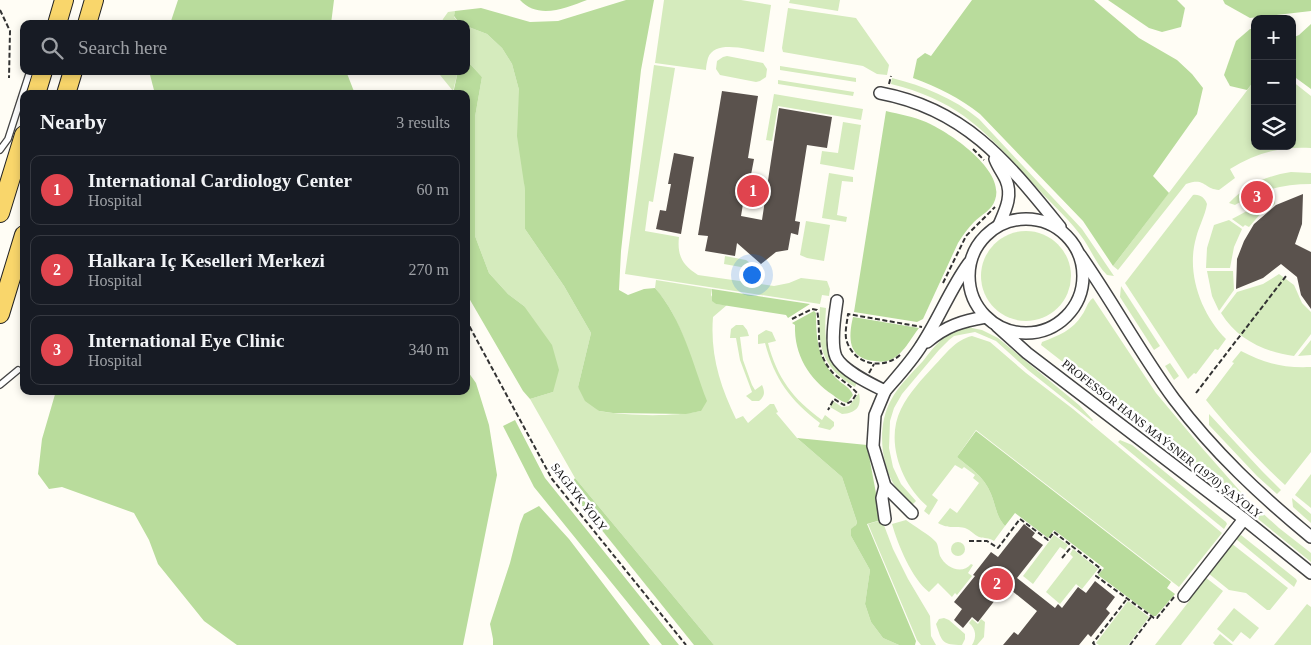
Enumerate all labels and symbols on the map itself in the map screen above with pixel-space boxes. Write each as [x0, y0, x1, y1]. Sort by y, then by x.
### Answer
pin: 1 [737, 172, 769, 210]
pin: 3 [1241, 178, 1273, 216]
your location [739, 262, 765, 288]
street label: PROFESSOR HANS MAÝSNER (1970) ŞAÝOLY [1059, 356, 1265, 522]
street label: SAGLYK ÝOLY [548, 460, 610, 534]
pin: 2 [981, 565, 1013, 603]

